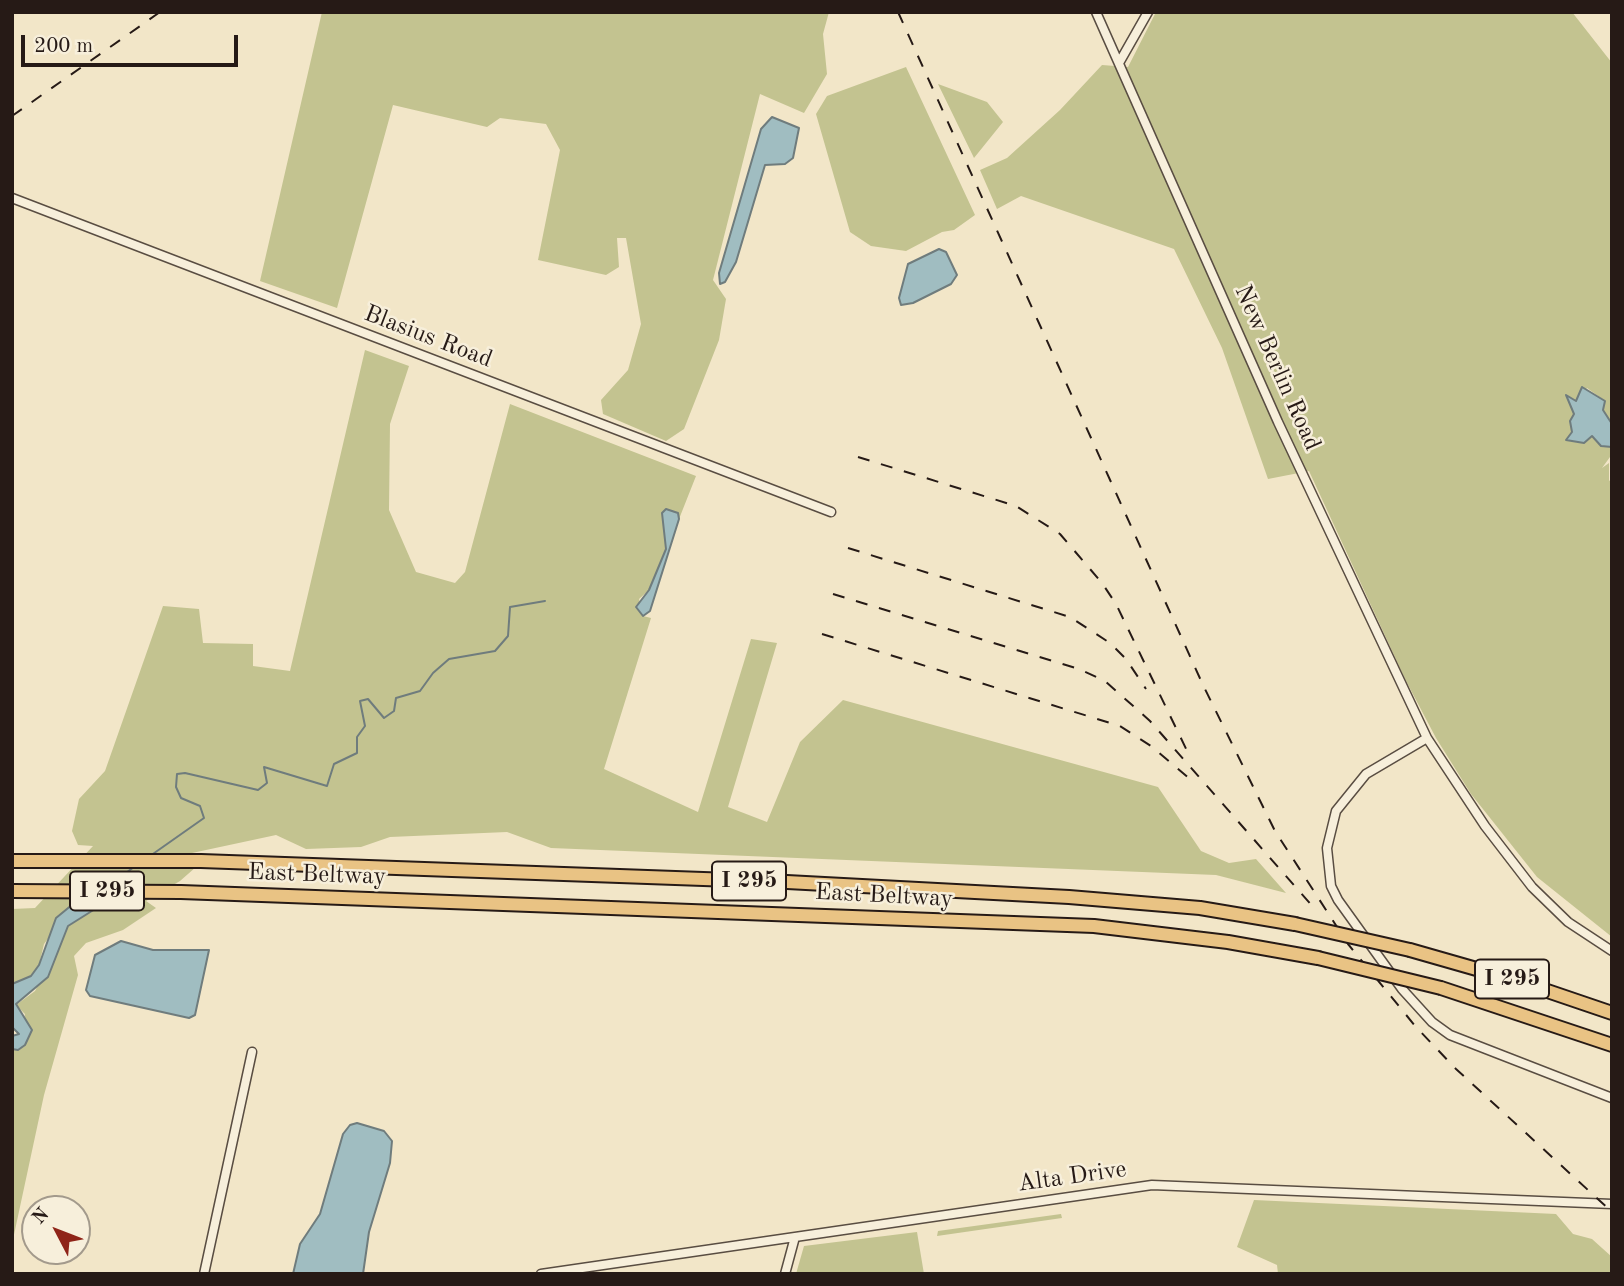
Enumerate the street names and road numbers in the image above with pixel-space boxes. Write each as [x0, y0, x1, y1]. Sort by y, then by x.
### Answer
street label: New Berlin Road [1228, 281, 1326, 455]
street label: Blasius Road [360, 299, 496, 375]
street label: East Beltway [247, 858, 387, 892]
road number: I 295 [712, 862, 786, 900]
road number: I 295 [70, 872, 144, 911]
street label: East Beltway [814, 878, 954, 914]
road number: I 295 [1475, 960, 1549, 998]
street label: Alta Drive [1016, 1155, 1128, 1199]

